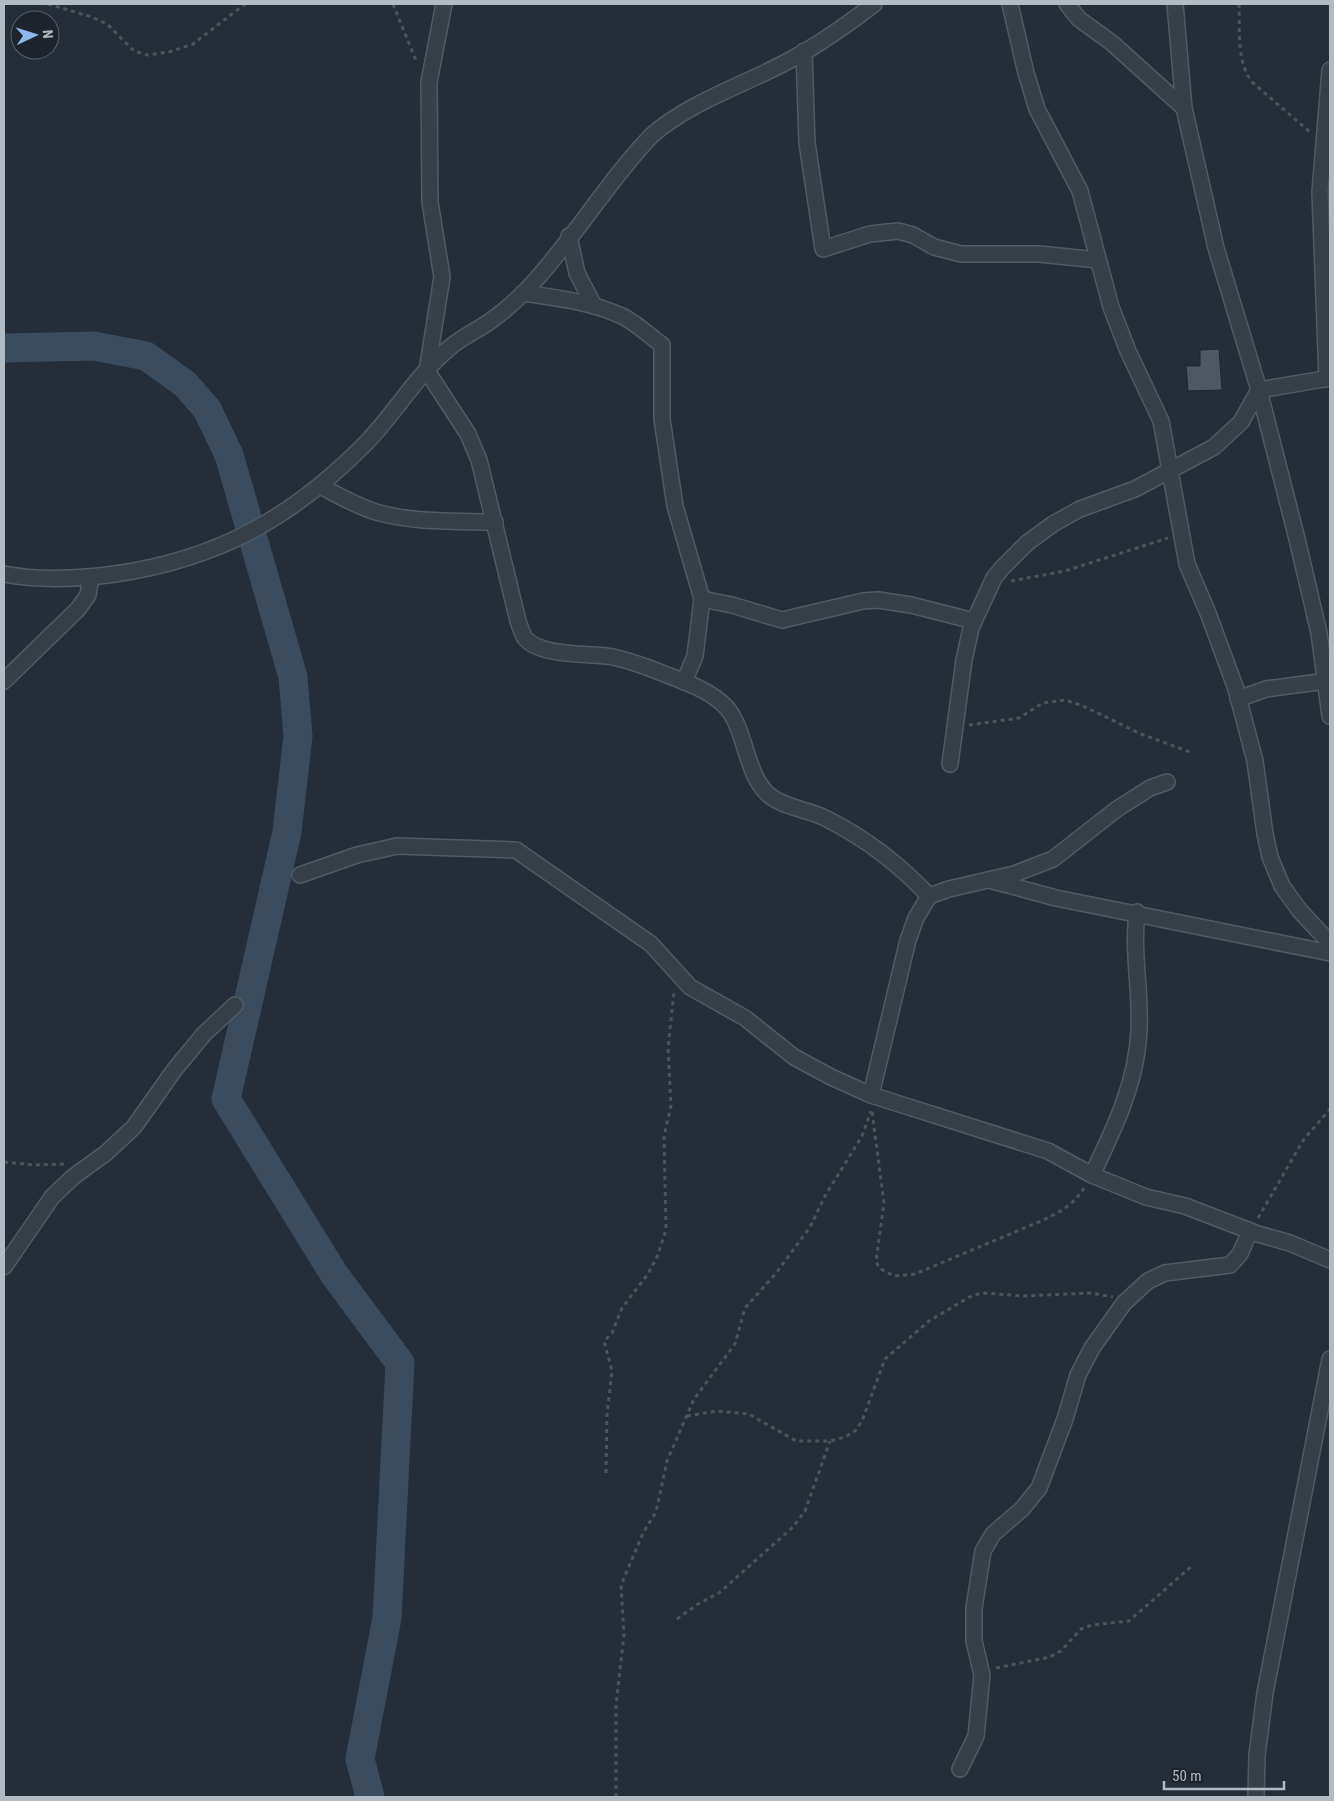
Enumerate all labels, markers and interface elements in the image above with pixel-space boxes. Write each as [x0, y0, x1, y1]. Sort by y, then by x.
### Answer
north arrow [10, 10, 60, 60]
text: N [40, 29, 56, 39]
scale bar [1164, 1758, 1284, 1790]
text: 50 m [1172, 1767, 1202, 1785]

